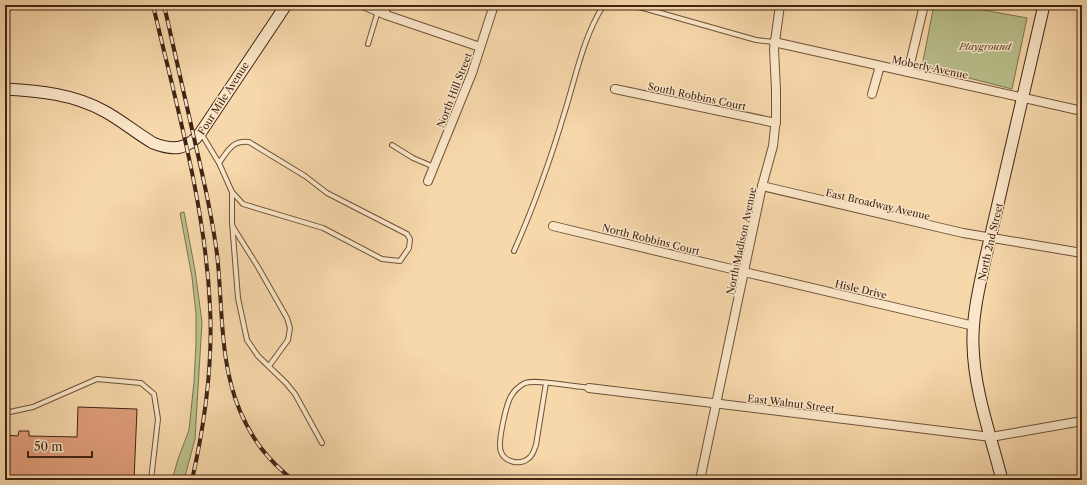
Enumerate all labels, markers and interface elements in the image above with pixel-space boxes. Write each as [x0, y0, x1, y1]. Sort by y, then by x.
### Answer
park label: Playground [958, 40, 1012, 53]
street label: North Hill Street [434, 50, 475, 130]
street label: Moberly Avenue [890, 53, 970, 82]
street label: Four Mile Avenue [195, 59, 252, 137]
street label: South Robbins Court [647, 80, 748, 113]
street label: North Madison Avenue [724, 186, 759, 296]
street label: East Broadway Avenue [824, 186, 932, 223]
street label: North 2nd Street [975, 201, 1006, 283]
street label: North Robbins Court [601, 221, 702, 258]
street label: Hisle Drive [834, 277, 889, 302]
street label: East Walnut Street [747, 392, 836, 415]
scale bar [28, 433, 92, 459]
text: 50 m [34, 439, 63, 454]

